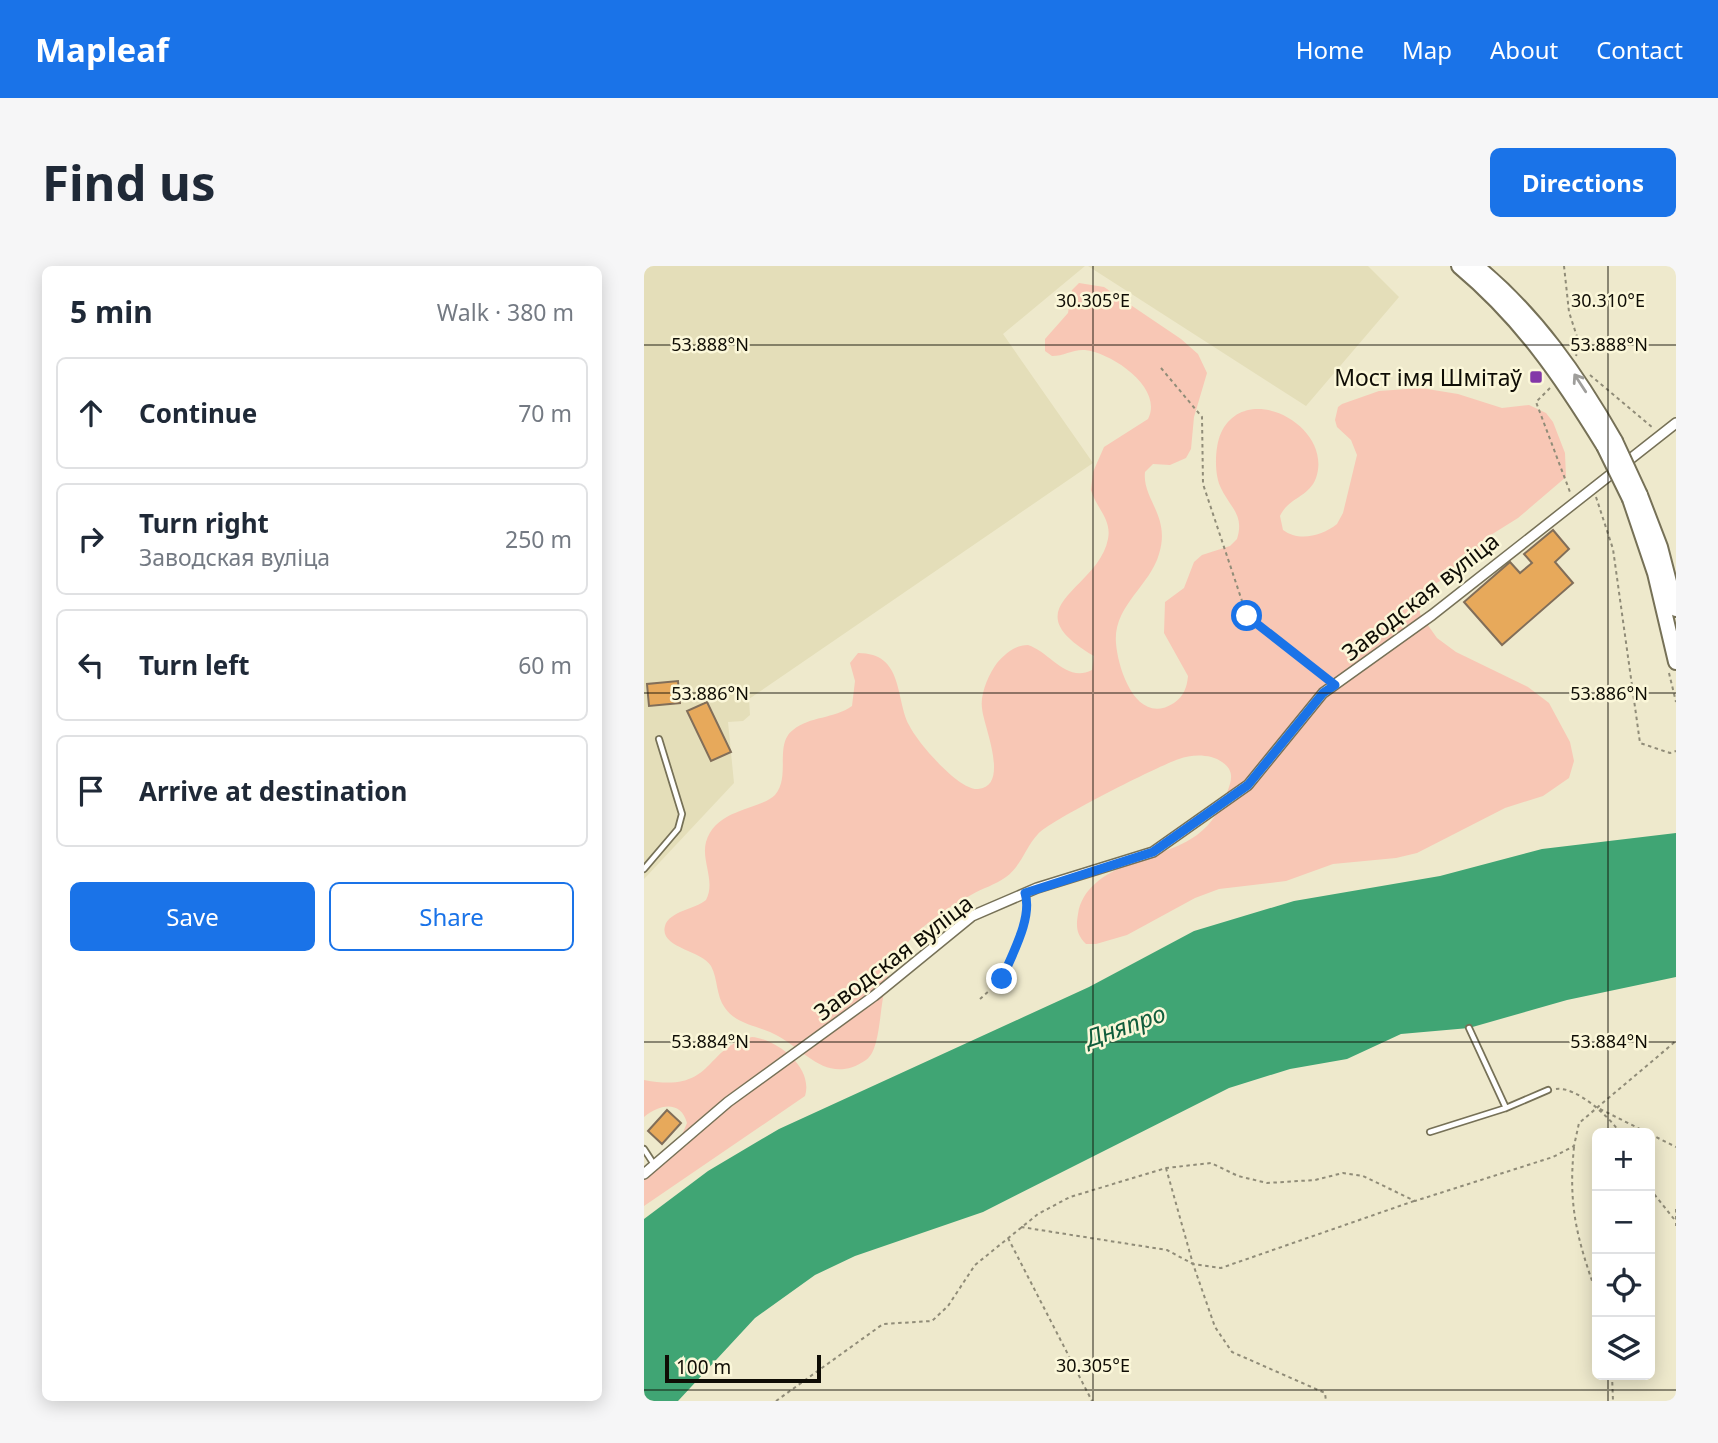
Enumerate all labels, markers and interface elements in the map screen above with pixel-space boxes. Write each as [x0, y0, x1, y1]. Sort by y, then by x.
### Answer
text: Mapleaf [35, 27, 169, 72]
text: Home [1296, 33, 1364, 66]
text: Map [1402, 33, 1452, 66]
text: About [1490, 33, 1558, 66]
text: Contact [1596, 33, 1683, 66]
button: Directions [1490, 148, 1676, 217]
text: Find us [42, 149, 216, 215]
text: 30.305°E [1056, 288, 1130, 312]
text: 30.310°E [1571, 288, 1645, 312]
text: 5 min [70, 291, 153, 332]
text: Walk · 380 m [437, 296, 574, 328]
text: 53.888°N [671, 332, 749, 356]
text: 53.888°N [1570, 332, 1648, 356]
place label: Мост імя Шмітаў [1334, 361, 1522, 393]
marker: Мост імя Шмітаў [1528, 369, 1544, 385]
one-way arrow [1573, 373, 1587, 393]
icon: ahead [72, 394, 110, 432]
text: Continue [139, 395, 257, 431]
text: 70 m [518, 397, 572, 429]
text: Turn right [139, 505, 269, 541]
icon: right [72, 520, 110, 558]
text: 250 m [505, 523, 572, 555]
street label: Заводская вуліца [1335, 525, 1505, 667]
text: Заводская вуліца [139, 541, 330, 573]
route start [1231, 600, 1262, 631]
icon: left [72, 646, 110, 684]
text: Turn left [139, 647, 250, 683]
text: 60 m [518, 649, 572, 681]
text: 53.886°N [671, 681, 749, 705]
text: 53.886°N [1570, 681, 1648, 705]
icon: arrive [72, 772, 110, 810]
text: Arrive at destination [139, 773, 408, 809]
button: Save [70, 882, 315, 951]
button: Share [329, 882, 574, 951]
street label: Заводская вуліца [807, 887, 979, 1027]
route end [986, 963, 1017, 994]
water label: Дняпро [1077, 996, 1170, 1055]
text: 53.884°N [671, 1029, 749, 1053]
text: 53.884°N [1570, 1029, 1648, 1053]
map controls [1592, 1128, 1655, 1380]
button: + [1592, 1128, 1655, 1191]
button: − [1592, 1191, 1655, 1254]
button: locate [1592, 1254, 1655, 1317]
button: layers [1592, 1317, 1655, 1380]
scale bar [665, 1352, 821, 1384]
text: 30.305°E [1056, 1353, 1130, 1377]
text: 100 m [676, 1354, 731, 1380]

